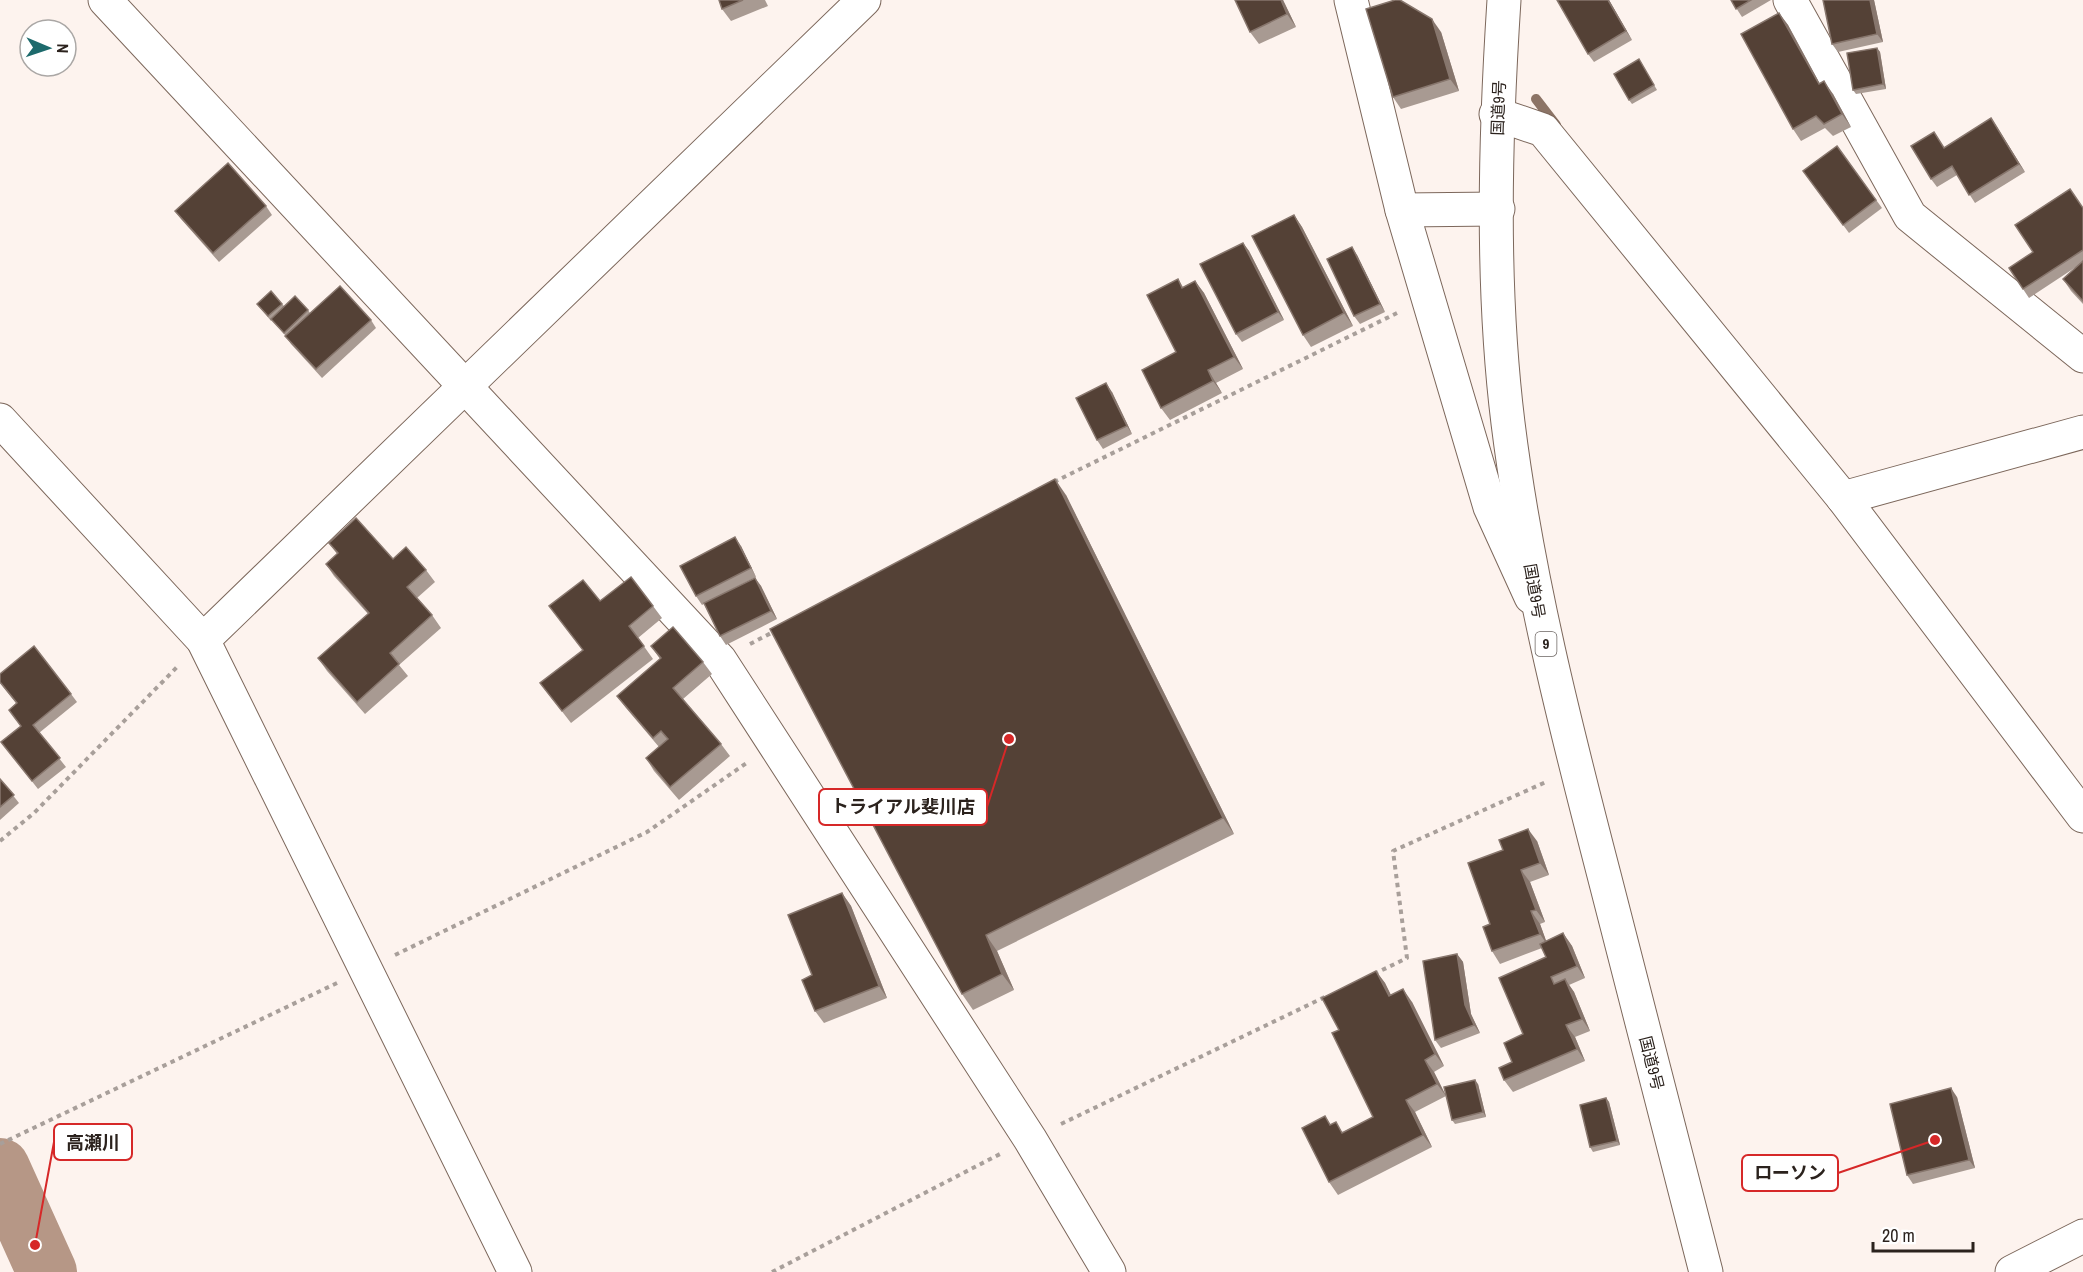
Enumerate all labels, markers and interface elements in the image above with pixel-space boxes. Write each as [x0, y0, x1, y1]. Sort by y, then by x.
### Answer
north arrow [18, 18, 78, 78]
text: N [52, 43, 74, 54]
street label: 国道9号 [1486, 80, 1510, 136]
street label: 国道9号 [1519, 562, 1551, 620]
road number: 9 [1536, 632, 1556, 656]
callout: トライアル斐川店 [819, 789, 987, 825]
text: トライアル斐川店 [831, 794, 975, 819]
street label: 国道9号 [1635, 1034, 1669, 1092]
callout: 高瀬川 [54, 1124, 132, 1160]
text: 高瀬川 [66, 1130, 120, 1155]
callout: ローソン [1742, 1155, 1838, 1191]
text: ローソン [1754, 1160, 1826, 1185]
scale bar [1873, 1215, 1974, 1253]
text: 20 m [1882, 1223, 1915, 1248]

